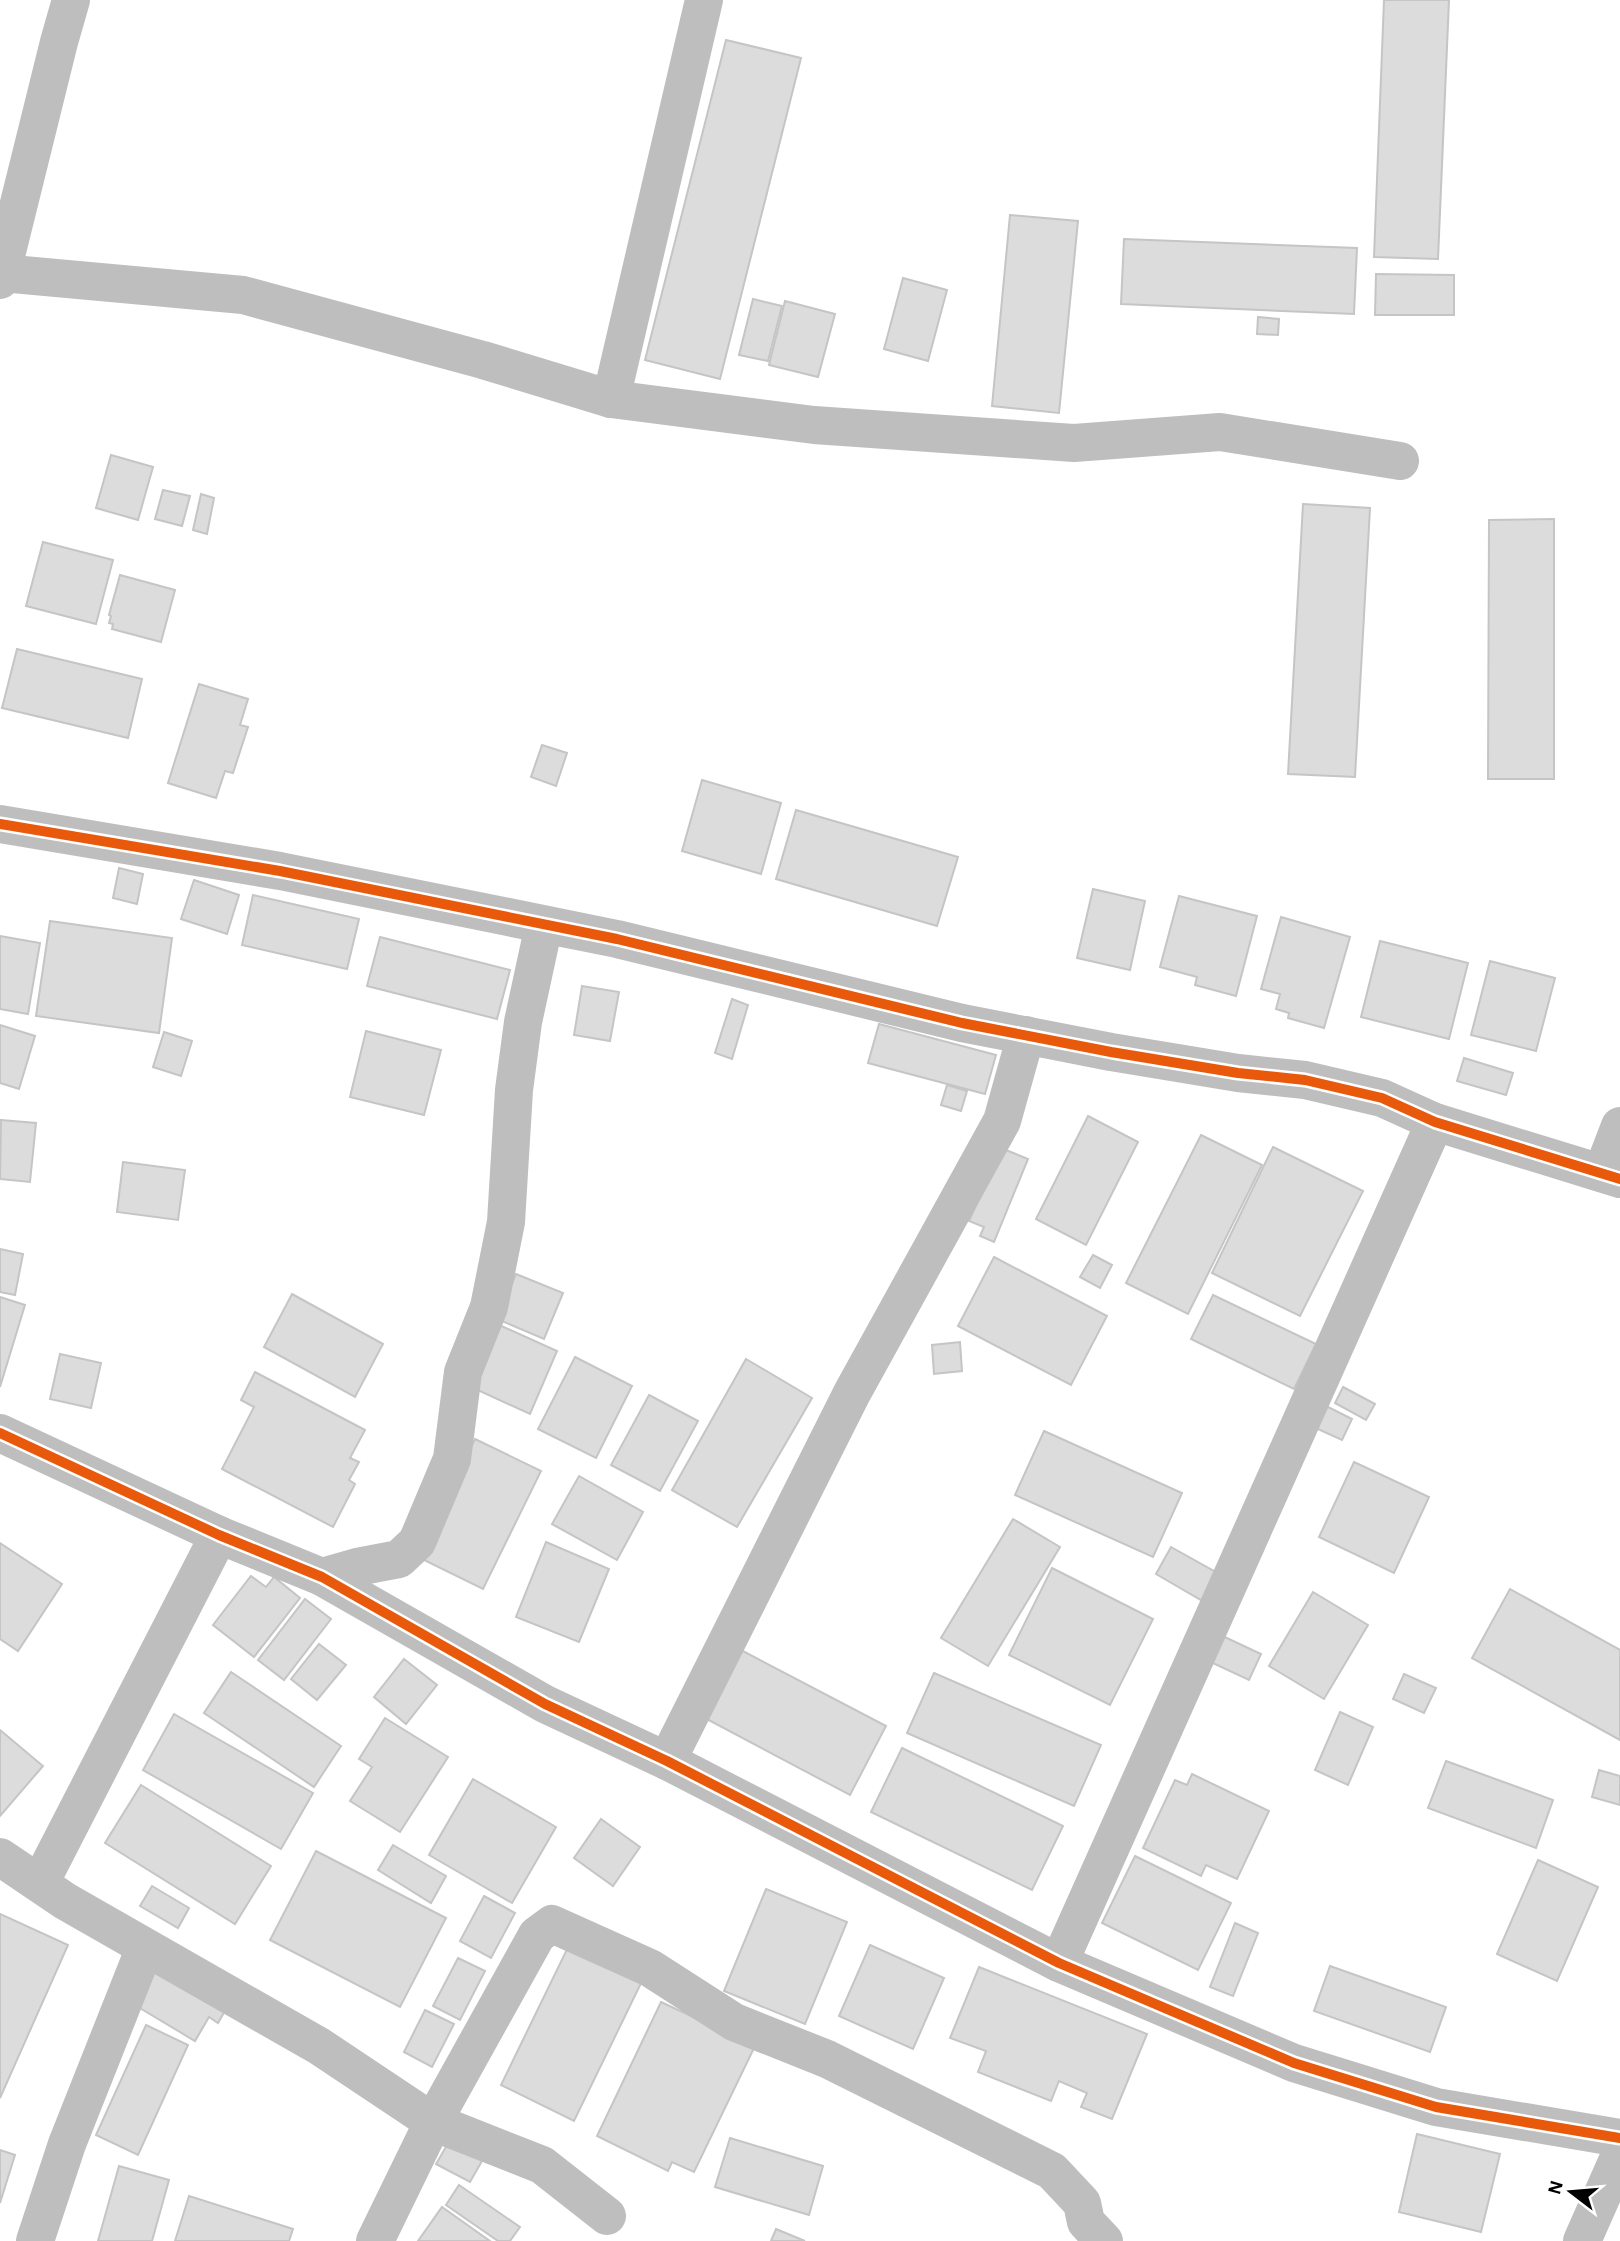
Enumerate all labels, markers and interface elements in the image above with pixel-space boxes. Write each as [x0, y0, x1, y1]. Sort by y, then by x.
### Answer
north arrow [1536, 2157, 1606, 2227]
text: N [1545, 2179, 1567, 2197]

